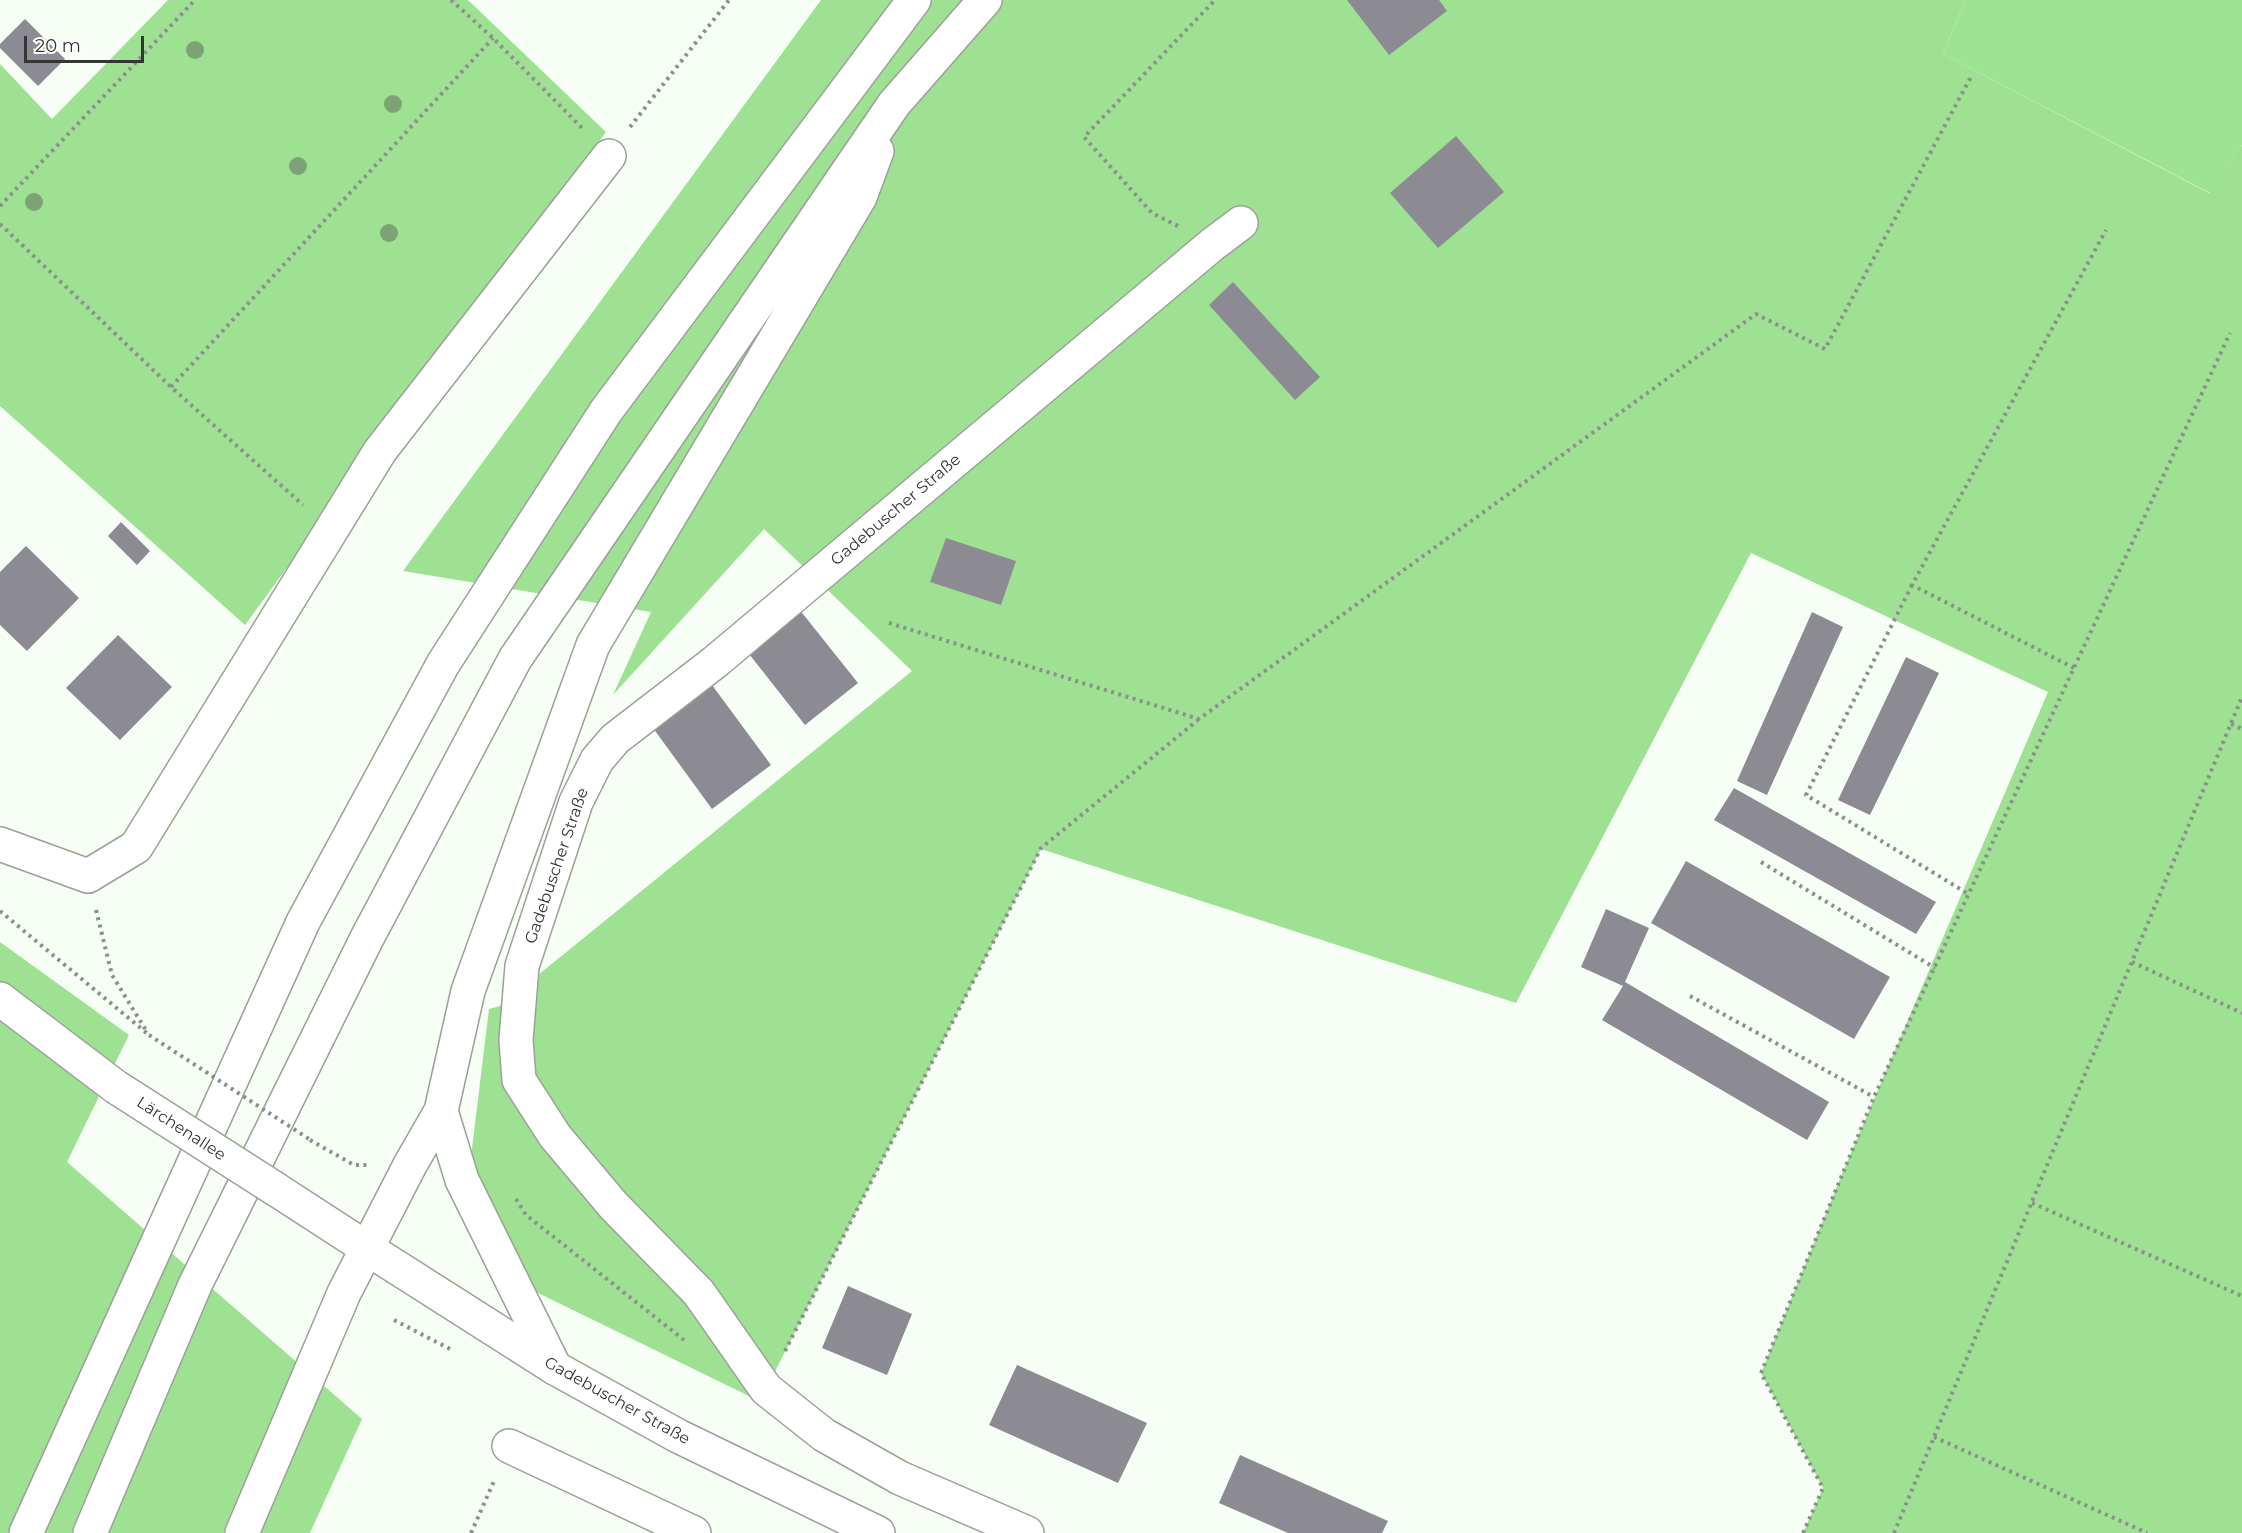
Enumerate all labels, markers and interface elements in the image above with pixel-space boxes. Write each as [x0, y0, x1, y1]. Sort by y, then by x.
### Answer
scale bar [27, 24, 147, 62]
text: 20 m [35, 35, 81, 57]
street label: Gadebuscher Straße [827, 450, 965, 570]
street label: Gadebuscher Straße [521, 786, 593, 946]
street label: Lärchenallee [133, 1093, 229, 1165]
street label: Gadebuscher Straße [541, 1353, 693, 1449]

